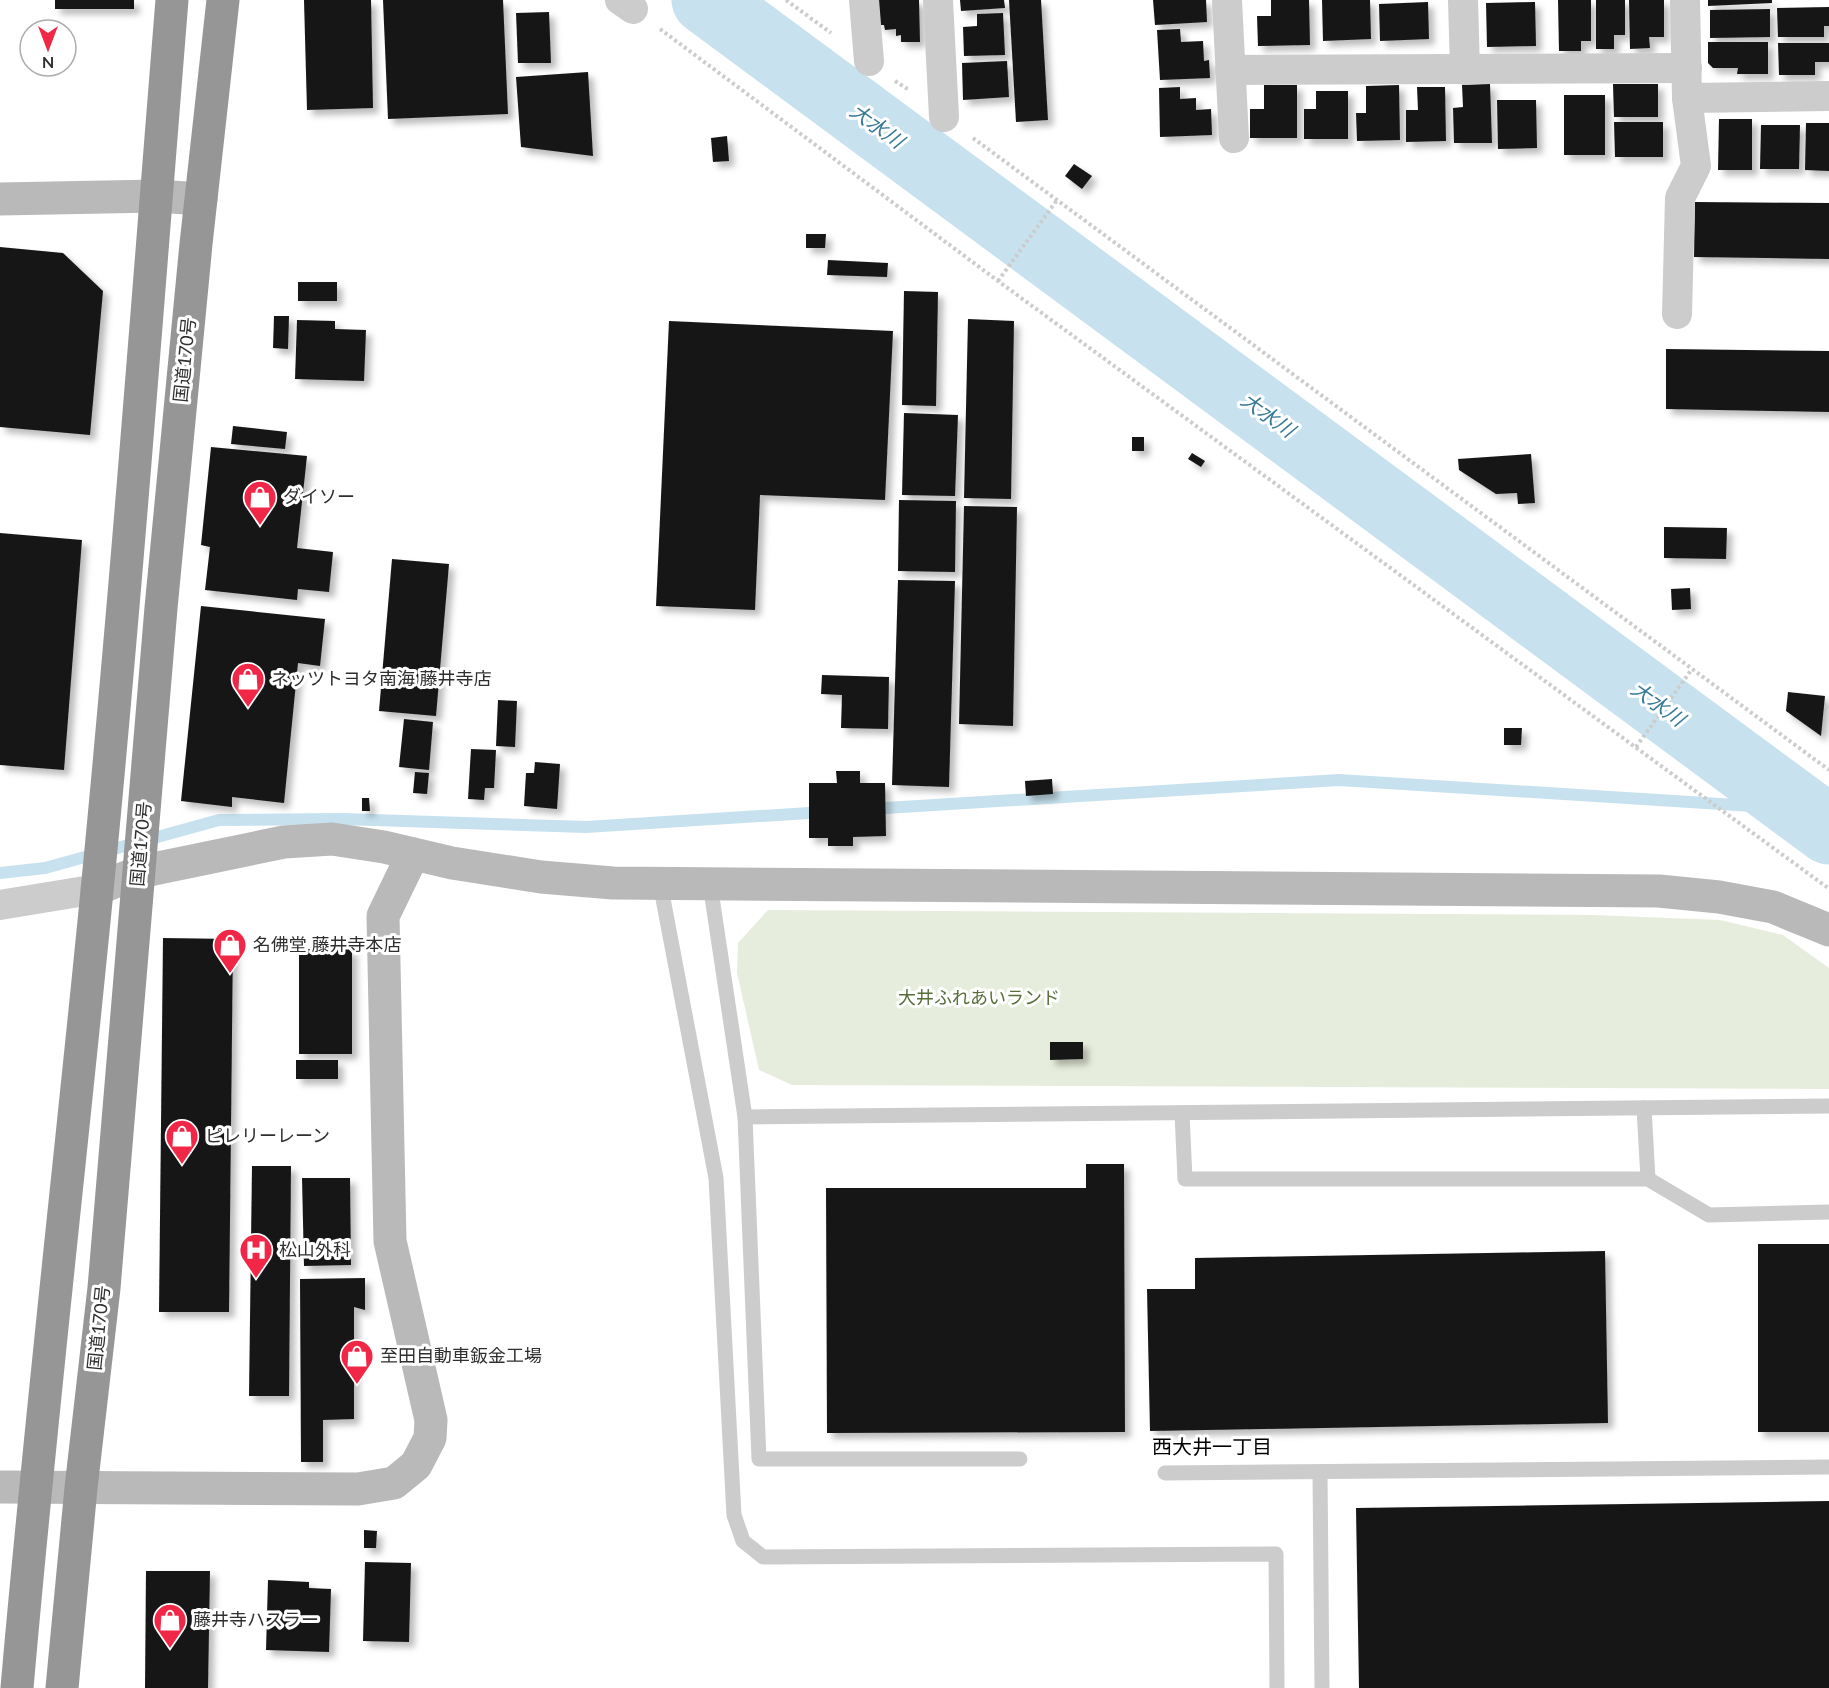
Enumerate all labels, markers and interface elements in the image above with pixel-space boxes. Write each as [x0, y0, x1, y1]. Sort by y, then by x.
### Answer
north arrow [18, 18, 78, 78]
text: N [42, 54, 54, 73]
water label: 大水川 [846, 98, 911, 154]
street label: 国道170号 [169, 316, 199, 403]
water label: 大水川 [1237, 387, 1302, 443]
shop icon: ダイソー [242, 479, 278, 526]
place label: ダイソー [283, 485, 355, 507]
shop icon: ネッツトヨタ南海 藤井寺店 [230, 661, 266, 708]
place label: ネッツトヨタ南海 藤井寺店 [271, 667, 492, 689]
water label: 大水川 [1627, 676, 1692, 732]
street label: 国道170号 [125, 800, 155, 887]
shop icon: 名佛堂 藤井寺本店 [212, 927, 248, 974]
place label: 名佛堂 藤井寺本店 [253, 933, 402, 955]
park label: 大井ふれあいランド [898, 986, 1060, 1008]
shop icon: ピレリーレーン [164, 1118, 200, 1165]
place label: ピレリーレーン [205, 1124, 330, 1146]
hospital icon: 松山外科 [238, 1232, 274, 1279]
place label: 松山外科 [279, 1238, 351, 1260]
street label: 国道170号 [83, 1284, 113, 1371]
shop icon: 至田自動車鈑金工場 [339, 1338, 375, 1385]
place label: 至田自動車鈑金工場 [380, 1344, 542, 1366]
district label: 西大井一丁目 [1152, 1434, 1272, 1458]
shop icon: 藤井寺ハスラー [152, 1602, 188, 1649]
place label: 藤井寺ハスラー [193, 1608, 319, 1630]

